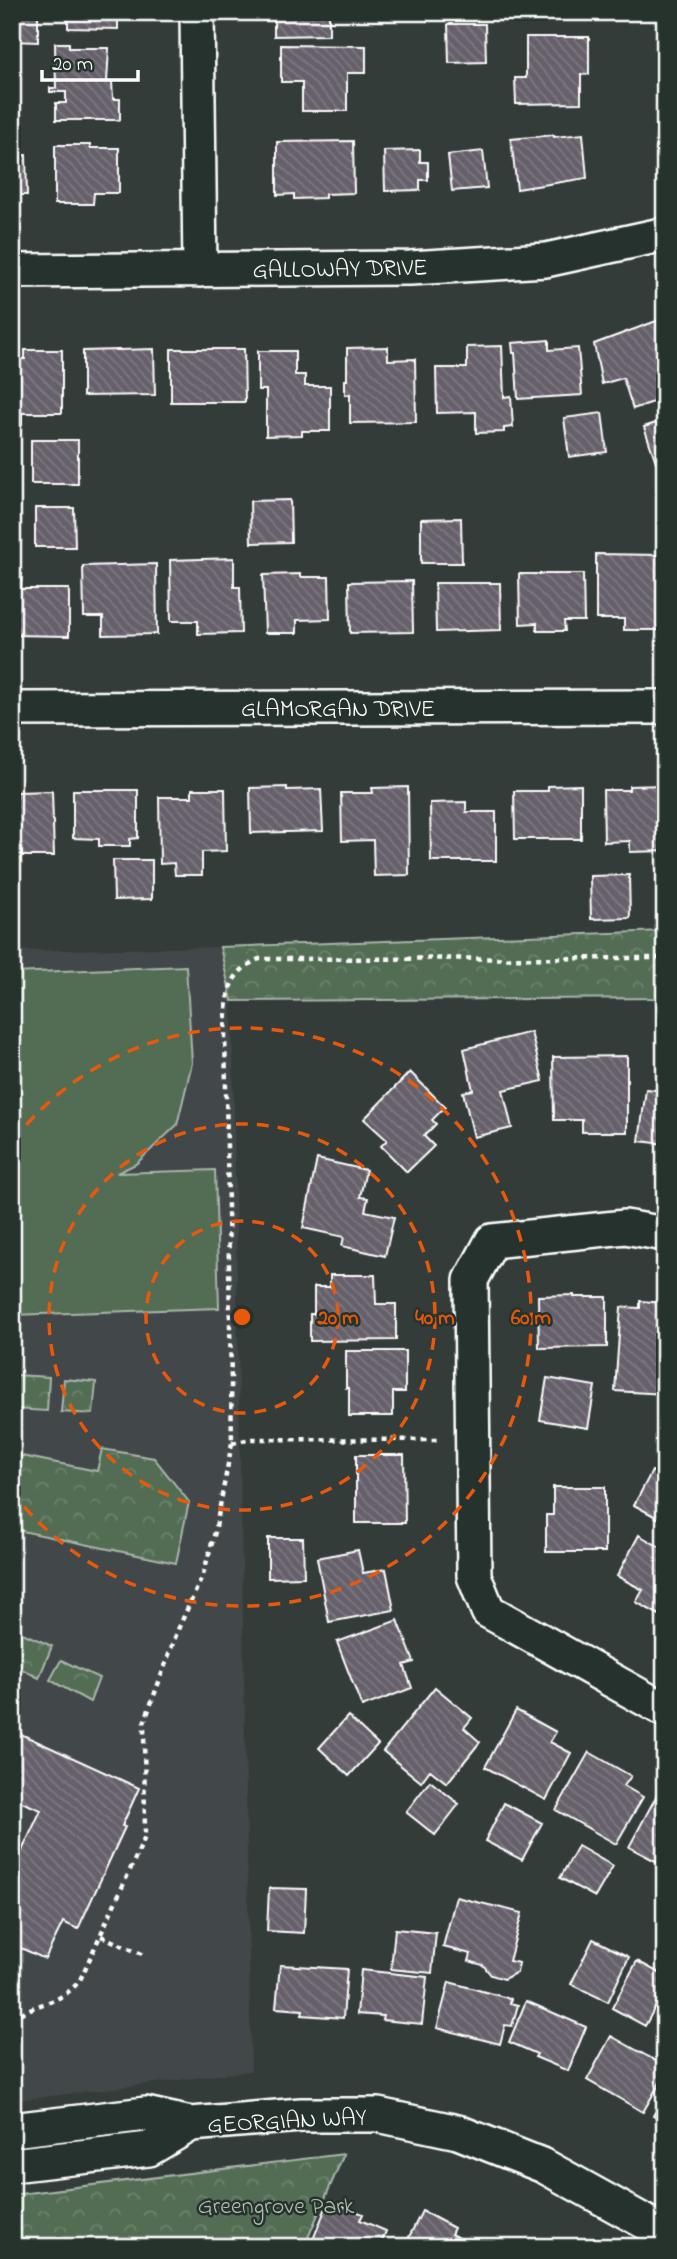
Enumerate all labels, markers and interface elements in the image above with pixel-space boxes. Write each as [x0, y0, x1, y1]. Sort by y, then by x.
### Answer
scale bar [42, 38, 138, 82]
text: 20 m [52, 50, 93, 80]
street label: GALLOWAY DRIVE [252, 251, 428, 290]
street label: GLAMORGAN DRIVE [241, 693, 435, 728]
text: 20 m [316, 1304, 359, 1334]
text: 40 m [415, 1304, 455, 1334]
text: 60 m [511, 1304, 551, 1334]
centre of rings [230, 1305, 254, 1329]
street label: GEORGIAN WAY [207, 2101, 368, 2144]
park label: Greengrove Park [198, 2190, 355, 2225]

